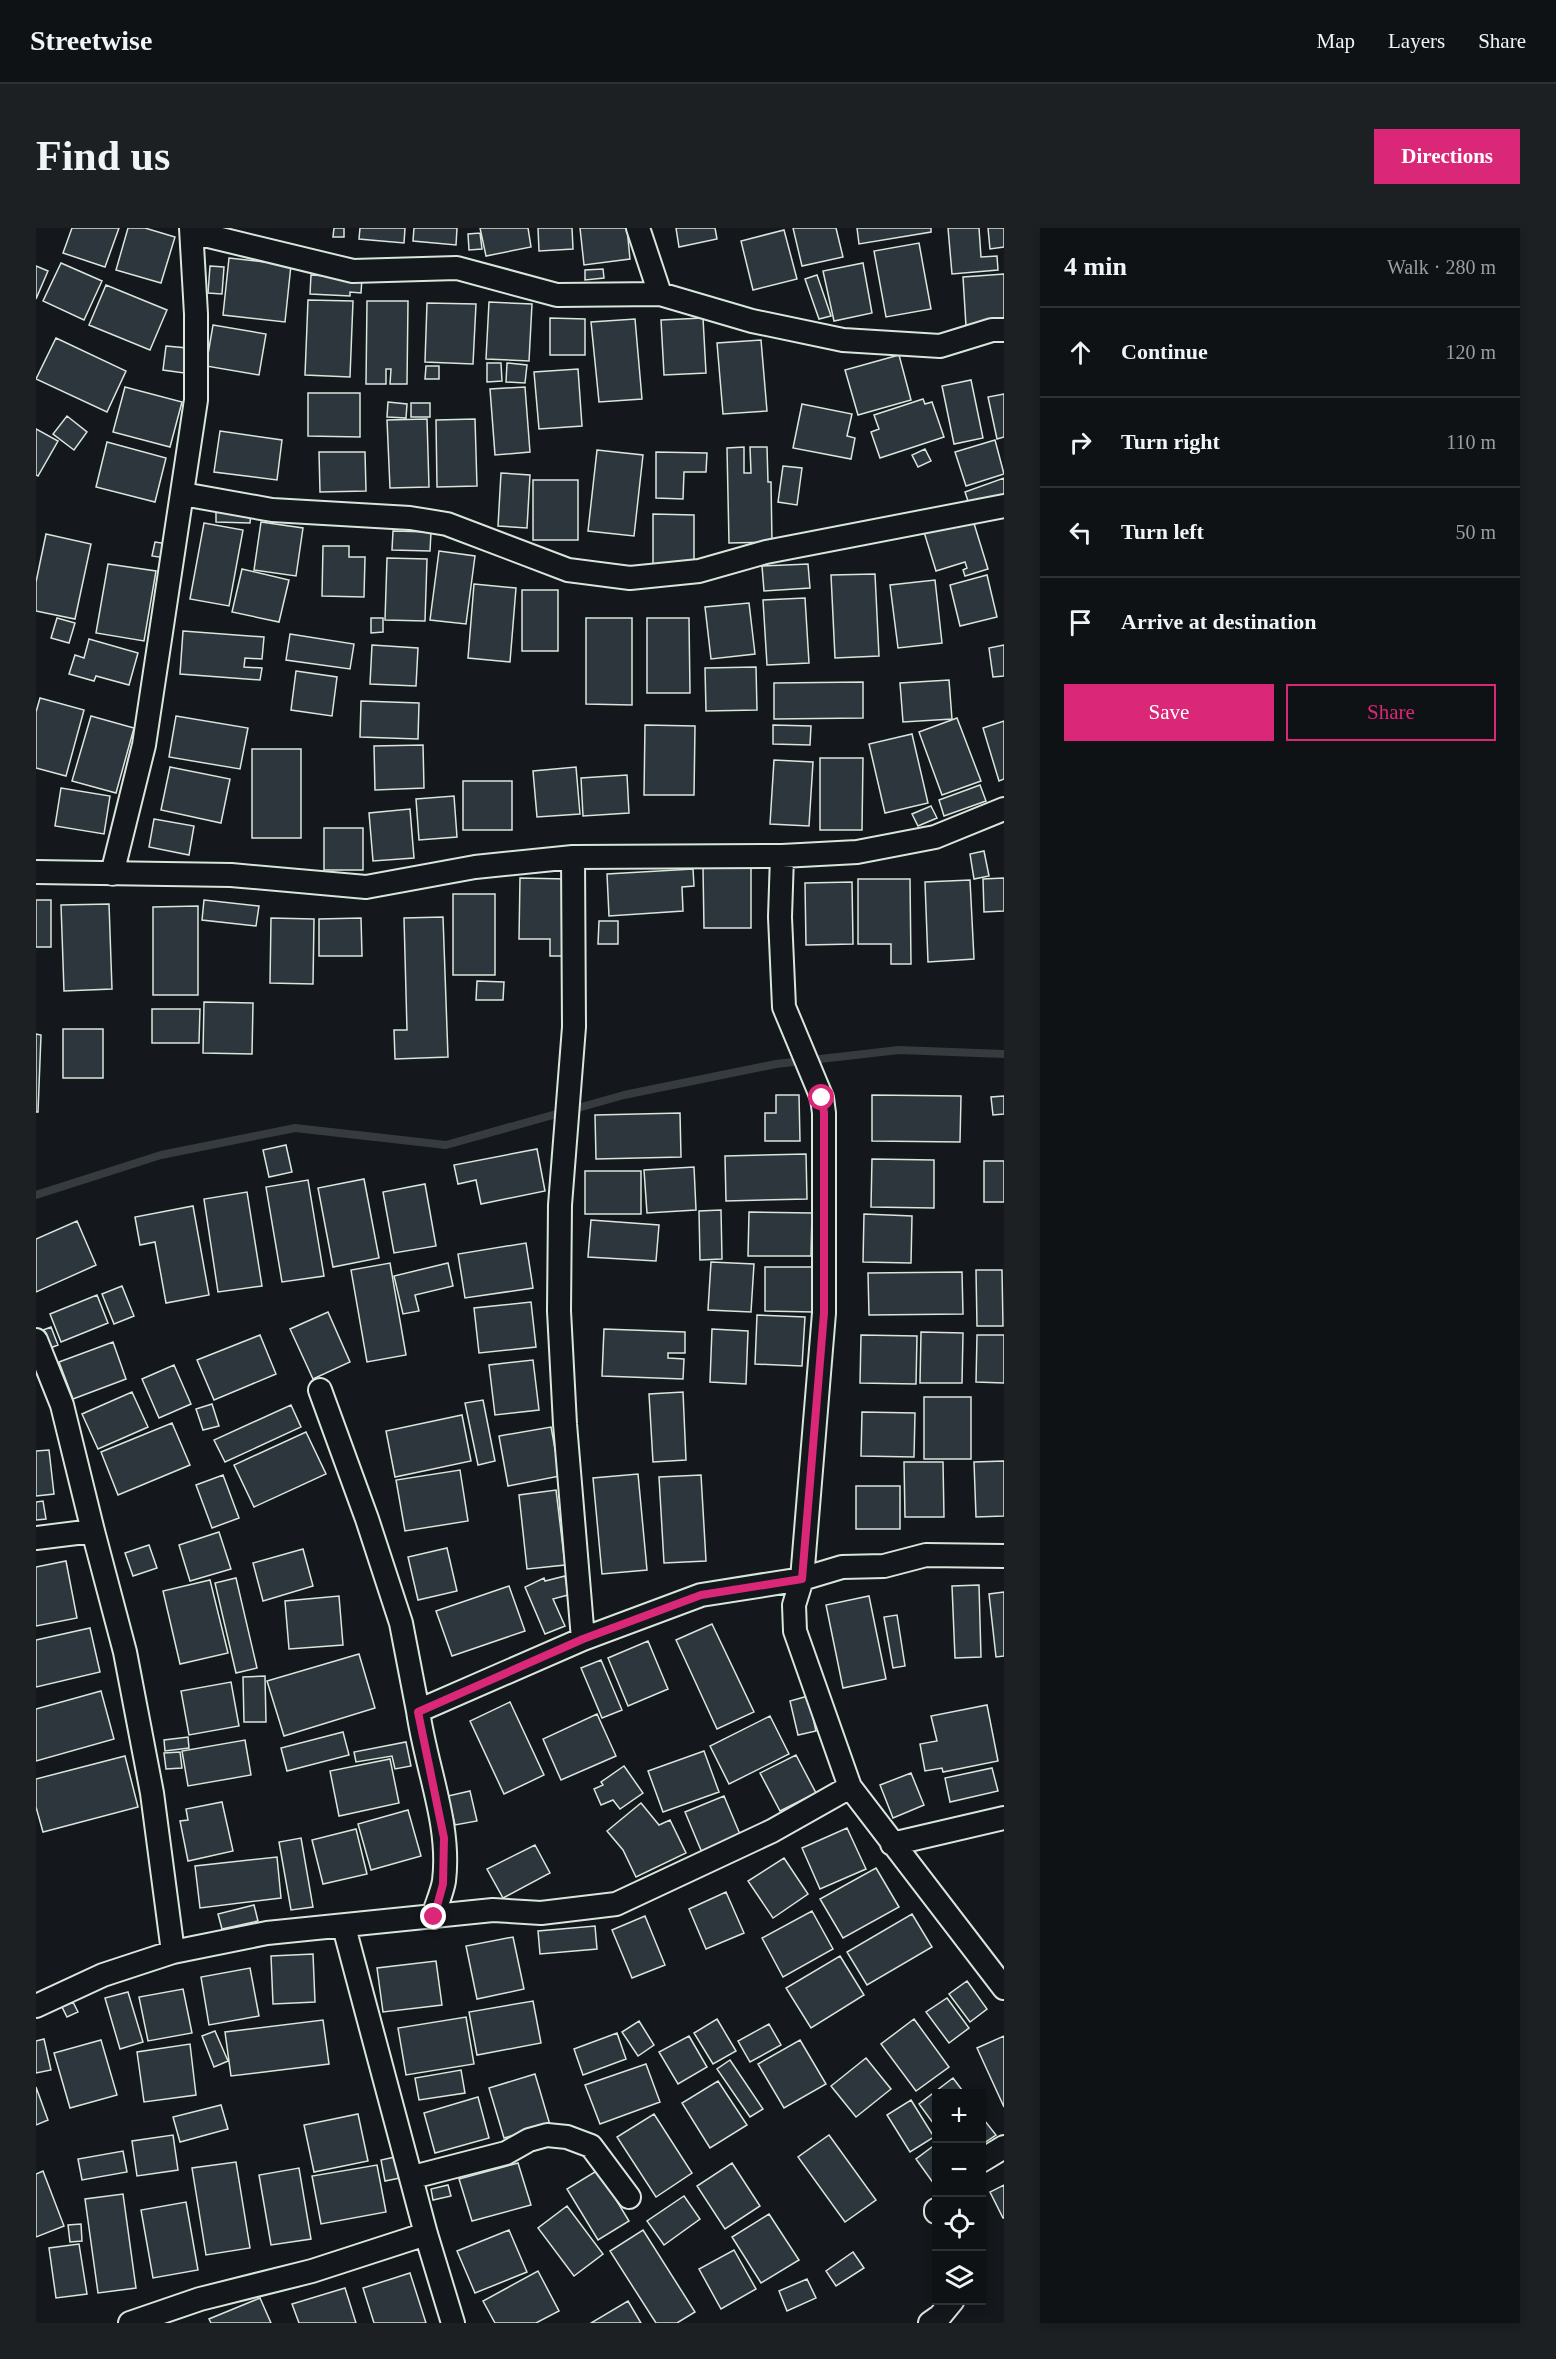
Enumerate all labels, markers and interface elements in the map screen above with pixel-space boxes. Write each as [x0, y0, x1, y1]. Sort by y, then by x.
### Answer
text: Streetwise [30, 25, 152, 56]
text: Map [1317, 29, 1355, 53]
text: Layers [1388, 29, 1445, 53]
text: Share [1478, 29, 1526, 53]
button: Directions [1374, 129, 1520, 184]
text: Find us [36, 133, 170, 179]
text: 4 min [1064, 252, 1127, 281]
text: Walk · 280 m [1387, 256, 1496, 278]
icon: ahead [1064, 336, 1097, 369]
text: Continue [1121, 339, 1208, 364]
text: 120 m [1445, 341, 1496, 363]
icon: right [1064, 426, 1097, 459]
text: Turn right [1121, 429, 1220, 454]
text: 110 m [1446, 431, 1496, 453]
icon: left [1064, 516, 1097, 549]
text: Turn left [1121, 519, 1204, 544]
text: 50 m [1455, 521, 1496, 543]
icon: arrive [1064, 606, 1097, 639]
text: Arrive at destination [1121, 609, 1317, 634]
button: Save [1064, 684, 1274, 741]
button: Share [1286, 684, 1496, 741]
route start [808, 1084, 834, 1110]
route end [420, 1903, 446, 1929]
map controls [932, 2089, 986, 2305]
button: + [932, 2089, 986, 2143]
button: − [932, 2143, 986, 2197]
button: locate [932, 2197, 986, 2251]
button: layers [932, 2251, 986, 2305]

